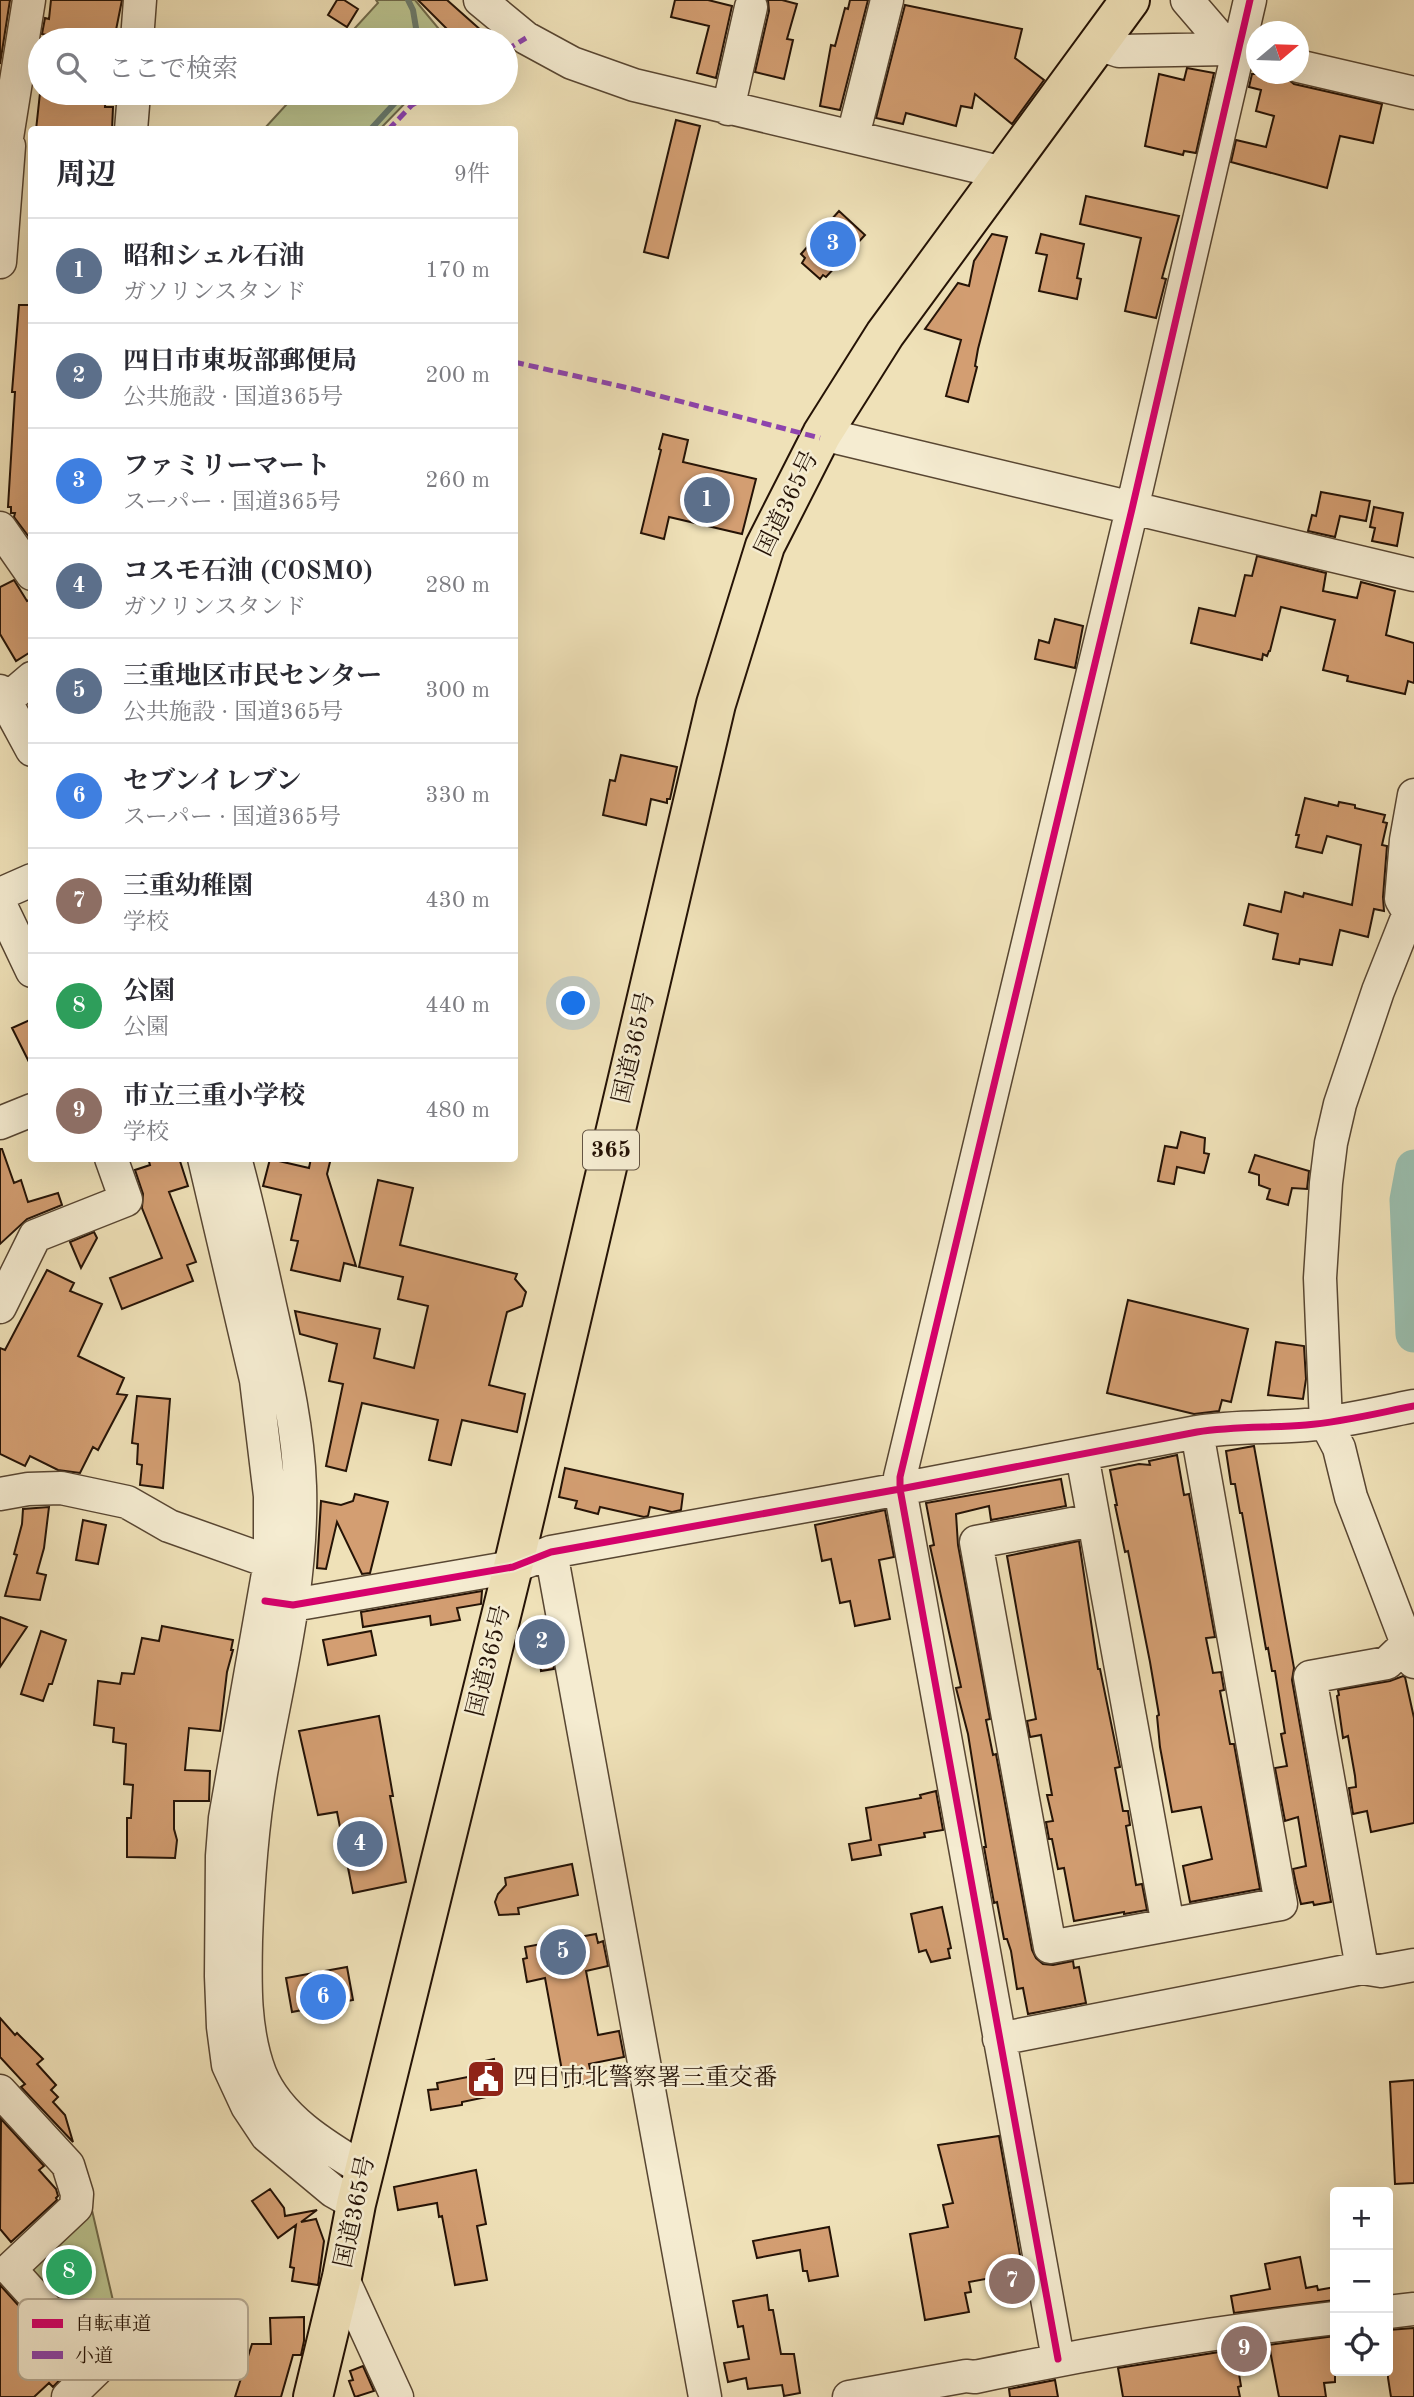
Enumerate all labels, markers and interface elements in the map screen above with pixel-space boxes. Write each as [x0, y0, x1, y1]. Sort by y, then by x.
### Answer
north arrow [1246, 21, 1309, 84]
search box [28, 28, 518, 105]
icon: search [52, 48, 90, 86]
text: ここで検索 [108, 57, 238, 83]
text: 周辺 [56, 161, 116, 191]
text: 9件 [454, 163, 490, 186]
pin: 3 [810, 218, 856, 270]
text: 昭和シェル石油 [123, 244, 304, 270]
text: 1 [72, 259, 86, 282]
text: 170 m [425, 259, 490, 282]
text: ガソリンスタンド [123, 281, 306, 304]
text: 四日市東坂部郵便局 [123, 349, 357, 375]
text: 2 [72, 364, 86, 387]
text: 200 m [425, 364, 490, 387]
text: 公共施設 · 国道365号 [123, 386, 343, 409]
street label: 国道365号 [750, 446, 824, 560]
text: ファミリーマート [123, 454, 330, 480]
text: 3 [72, 469, 86, 492]
text: 260 m [425, 469, 490, 492]
pin: 1 [684, 474, 730, 526]
text: スーパー · 国道365号 [123, 491, 341, 514]
text: コスモ石油 (COSMO) [123, 559, 373, 585]
text: 4 [72, 574, 86, 597]
text: 280 m [425, 574, 490, 597]
text: ガソリンスタンド [123, 596, 306, 619]
text: 三重地区市民センター [123, 664, 382, 690]
text: 5 [72, 679, 86, 702]
text: 300 m [425, 679, 490, 702]
text: 公共施設 · 国道365号 [123, 701, 343, 724]
text: セブンイレブン [123, 769, 302, 795]
text: 6 [72, 784, 86, 807]
text: 330 m [425, 784, 490, 807]
text: スーパー · 国道365号 [123, 806, 341, 829]
text: 三重幼稚園 [123, 874, 253, 900]
text: 7 [72, 889, 86, 912]
text: 430 m [425, 889, 490, 912]
text: 学校 [123, 911, 169, 934]
text: 公園 [123, 979, 175, 1005]
your location [556, 986, 590, 1020]
street label: 国道365号 [608, 989, 659, 1106]
text: 8 [72, 994, 86, 1017]
text: 440 m [425, 994, 490, 1017]
text: 公園 [123, 1016, 169, 1039]
text: 市立三重小学校 [123, 1084, 305, 1110]
text: 9 [72, 1099, 86, 1122]
text: 480 m [425, 1099, 490, 1122]
text: 学校 [123, 1121, 169, 1144]
road number: 365 [583, 1130, 639, 1170]
street label: 国道365号 [462, 1602, 515, 1719]
pin: 2 [519, 1616, 565, 1668]
pin: 4 [337, 1818, 383, 1870]
pin: 5 [540, 1926, 586, 1978]
pin: 6 [300, 1971, 346, 2023]
public building icon: 四日市北警察署三重交番 [465, 2058, 507, 2100]
place label: 四日市北警察署三重交番 [513, 2064, 777, 2091]
street label: 国道365号 [330, 2153, 380, 2270]
map controls [1330, 2187, 1393, 2376]
button: + [1330, 2187, 1393, 2250]
pin: 8 [46, 2246, 92, 2298]
button: − [1330, 2250, 1393, 2313]
pin: 7 [989, 2255, 1035, 2307]
legend [18, 2299, 248, 2380]
text: 自転車道 [75, 2313, 151, 2335]
button: locate [1330, 2313, 1393, 2376]
pin: 9 [1221, 2323, 1267, 2375]
text: 小道 [75, 2346, 113, 2367]

